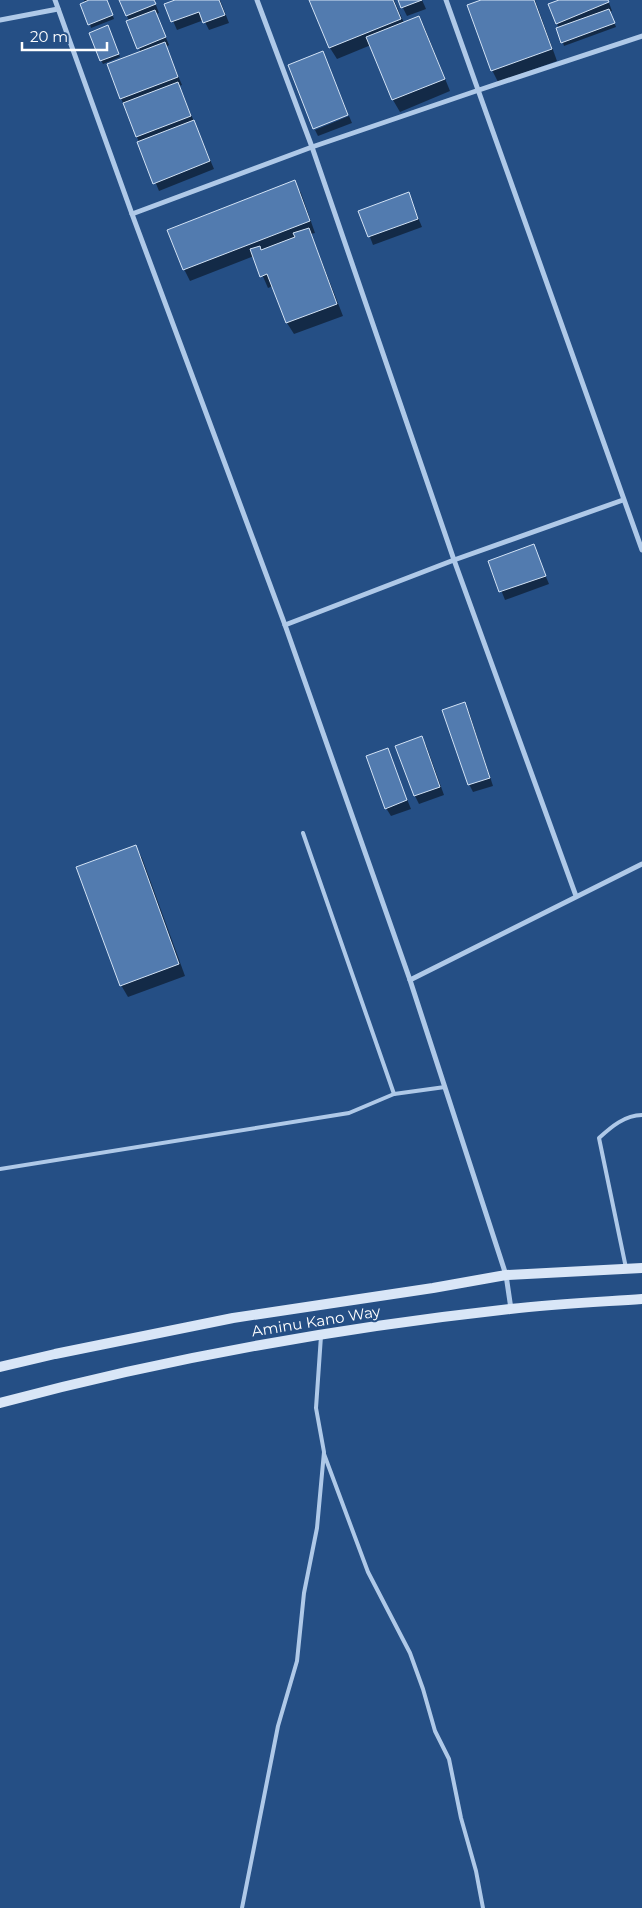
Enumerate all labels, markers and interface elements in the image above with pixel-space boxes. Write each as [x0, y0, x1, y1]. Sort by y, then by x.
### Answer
scale bar [22, 20, 108, 52]
text: 20 m [30, 27, 68, 46]
street label: Aminu Kano Way [250, 1301, 383, 1341]

